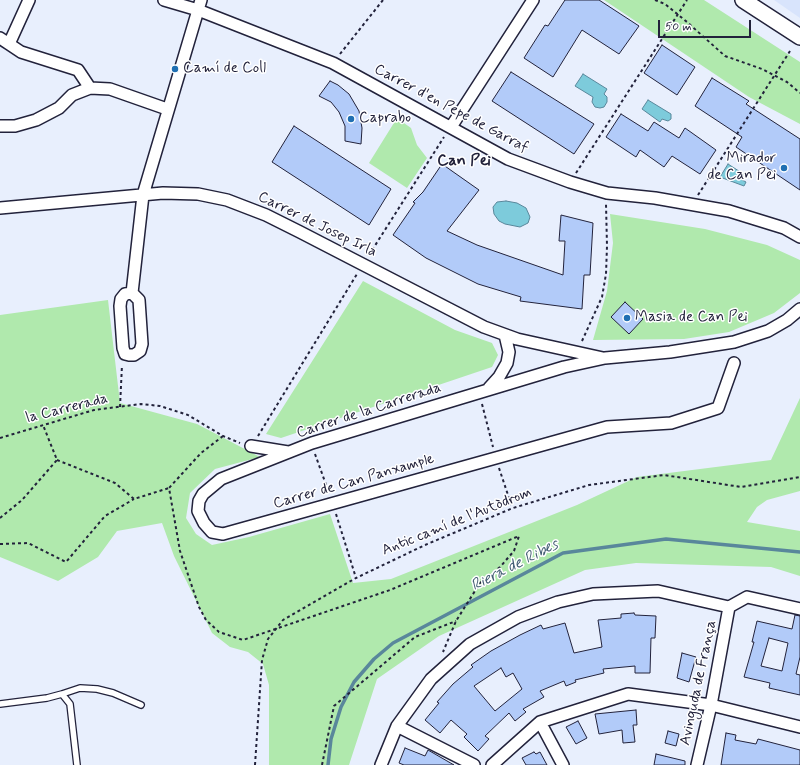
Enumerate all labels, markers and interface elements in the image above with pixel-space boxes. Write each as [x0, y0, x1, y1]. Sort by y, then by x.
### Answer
scale bar [660, 12, 753, 38]
text: 50 m [665, 19, 692, 35]
place label: Camí de Coll [183, 60, 266, 78]
street label: Carrer d'en Pepe de Garraf [371, 61, 531, 157]
marker: Camí de Coll [170, 64, 180, 74]
place label: Caprabo [359, 110, 411, 128]
marker: Caprabo [346, 114, 356, 124]
place label: Mirador de Can Pei [707, 150, 776, 185]
district label: Can Pei [437, 152, 491, 172]
marker: Mirador de Can Pei [779, 163, 789, 173]
street label: Carrer de Josep Irla [255, 188, 379, 262]
place label: Masia de Can Pei [635, 309, 748, 327]
marker: Masia de Can Pei [622, 313, 632, 323]
street label: Carrer de la Carrerada [294, 379, 444, 443]
street label: la Carrerada [24, 390, 110, 428]
street label: Carrer de Can Panxample [272, 450, 436, 514]
street label: Antic camí de l'Autòdrom [380, 484, 534, 560]
water label: Riera de Ribes [468, 536, 562, 596]
street label: Avinguda de França [677, 619, 721, 747]

